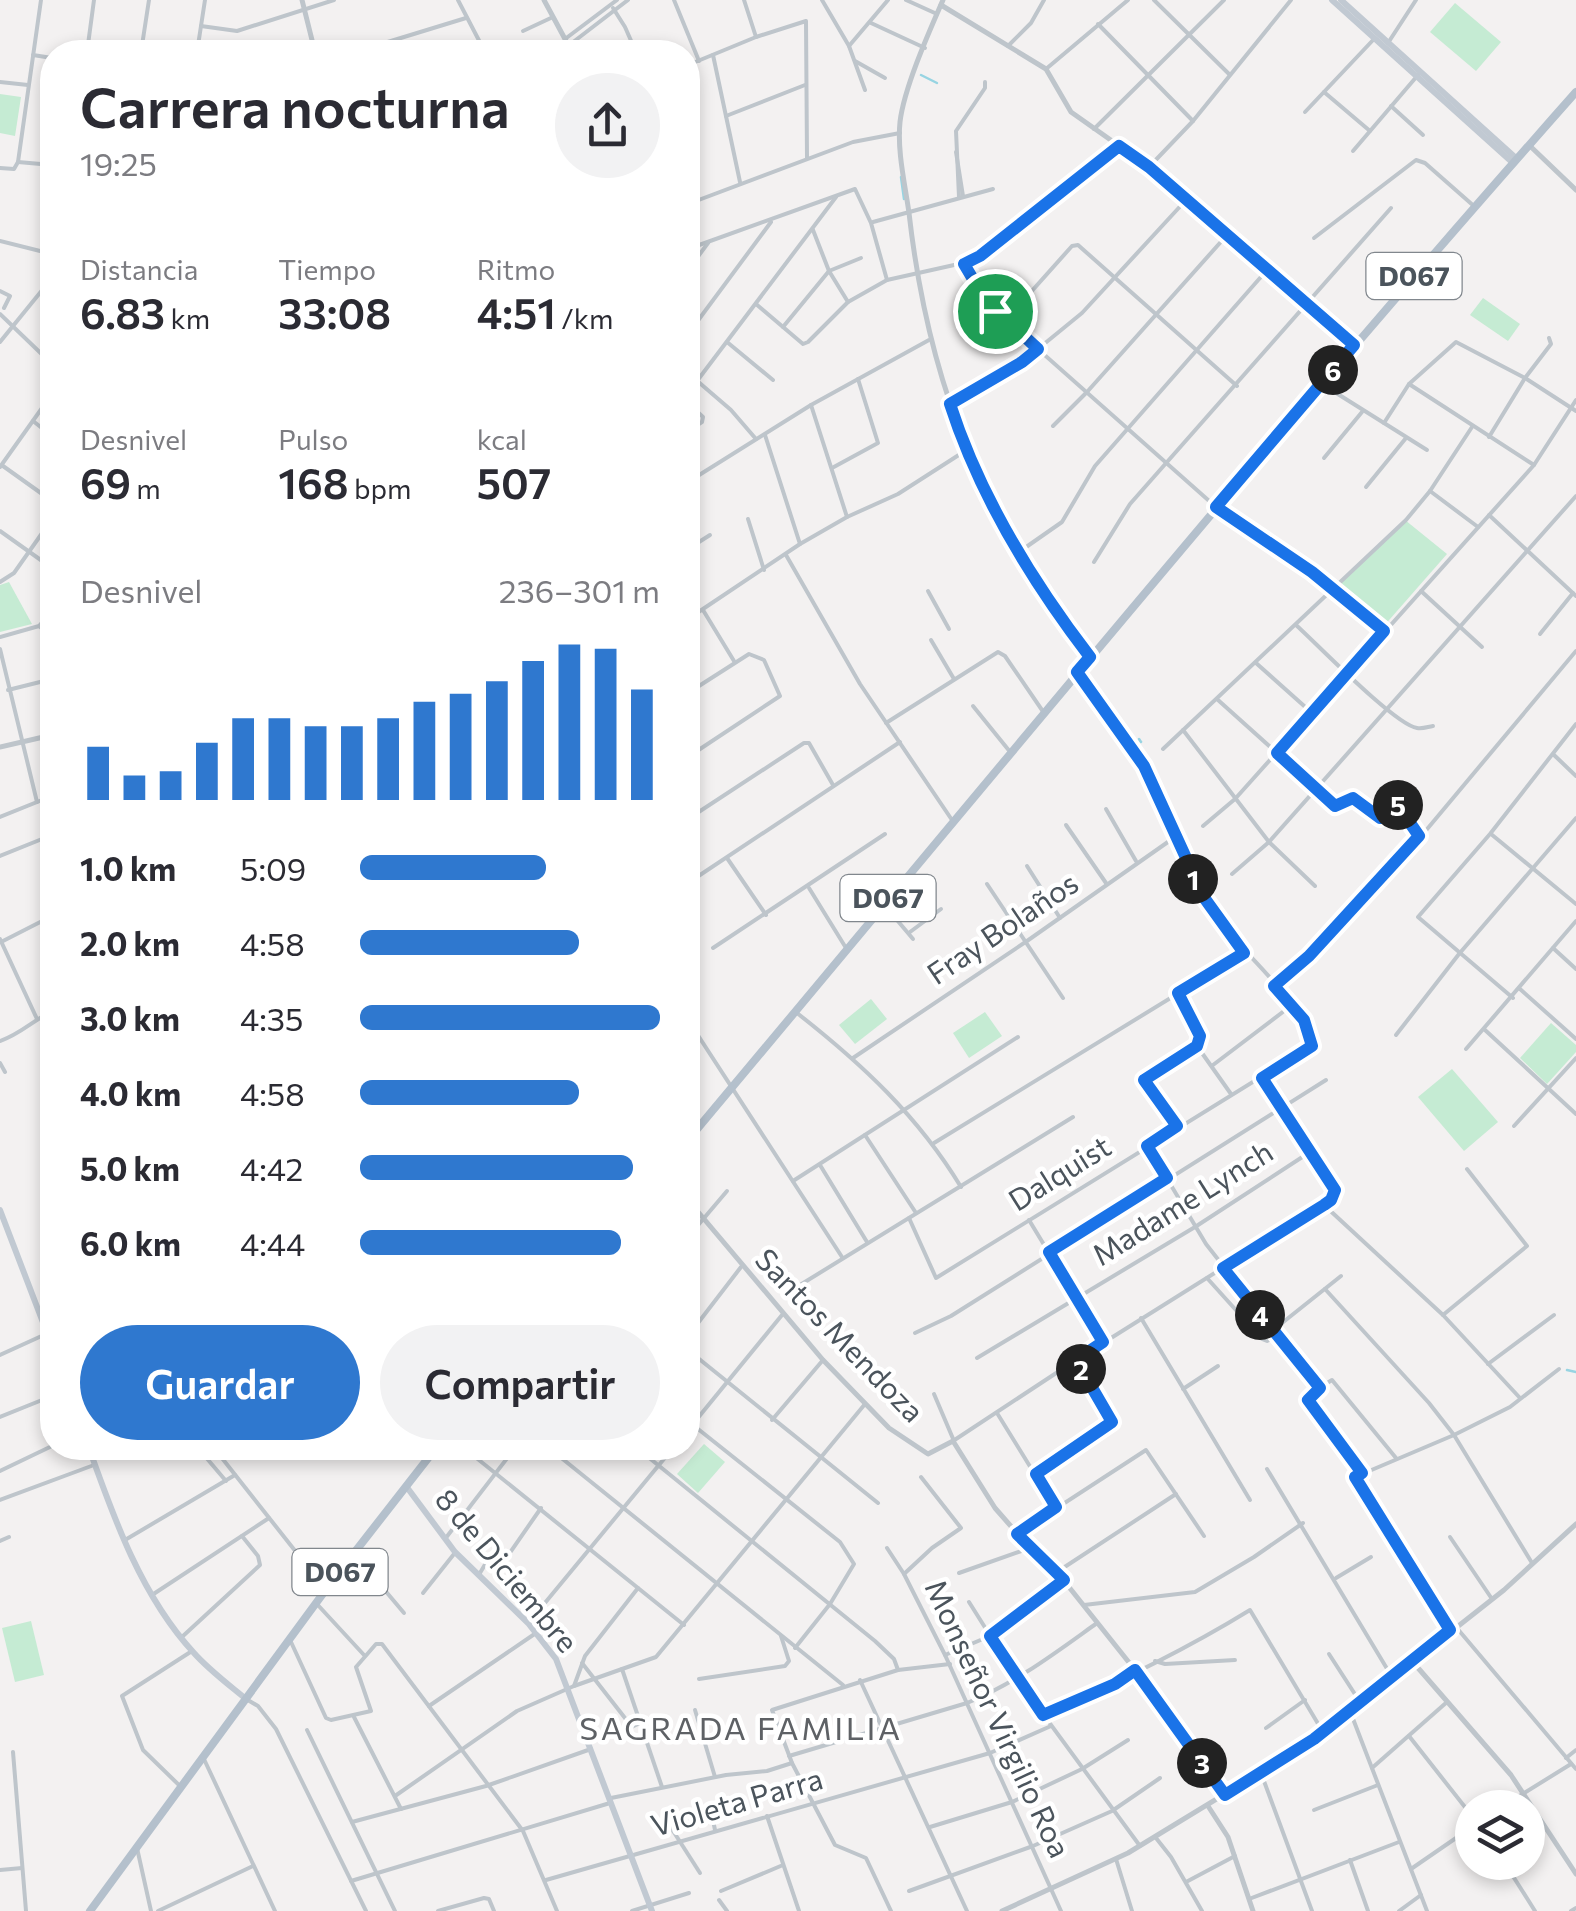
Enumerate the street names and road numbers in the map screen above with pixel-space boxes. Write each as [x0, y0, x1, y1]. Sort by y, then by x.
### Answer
road number: D067 [1366, 253, 1462, 299]
street label: Fray Bolaños [919, 863, 1084, 991]
road number: D067 [840, 875, 936, 921]
street label: Dalquist [1001, 1126, 1117, 1218]
street label: Madame Lynch [1085, 1132, 1279, 1272]
street label: Santos Mendoza [749, 1240, 933, 1429]
street label: 8 de Diciembre [429, 1480, 587, 1659]
road number: D067 [292, 1549, 388, 1595]
street label: Monseñor Virgilio Roa [919, 1573, 1080, 1863]
street label: Violeta Parra [646, 1758, 827, 1843]

